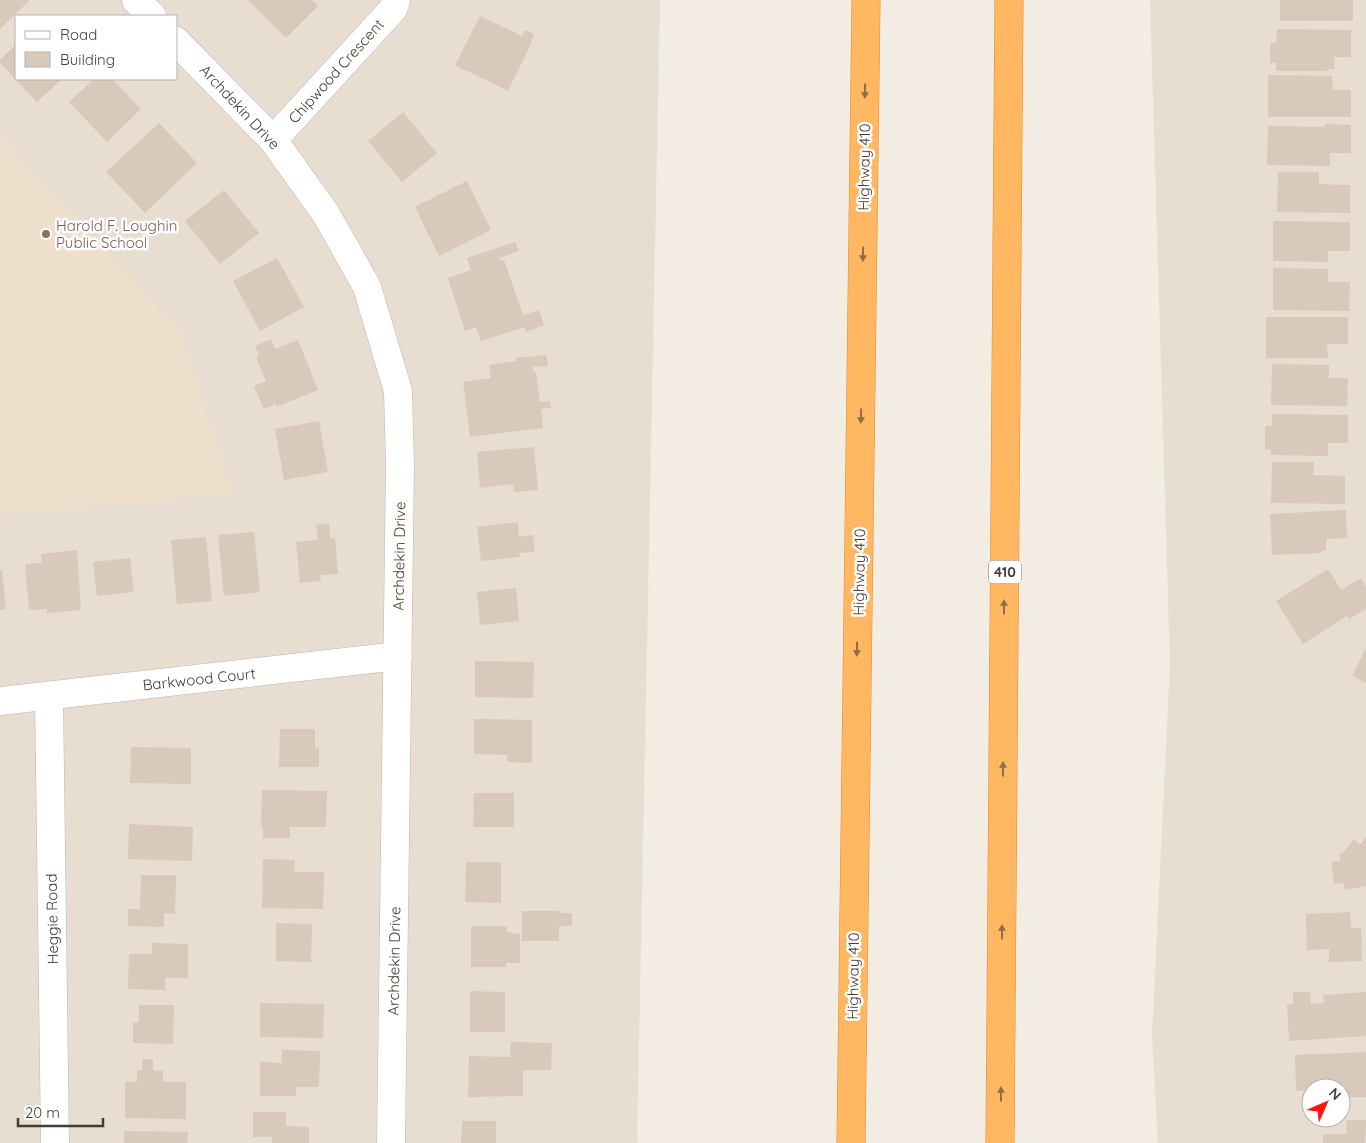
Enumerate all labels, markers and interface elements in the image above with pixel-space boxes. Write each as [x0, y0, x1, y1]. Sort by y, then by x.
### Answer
legend [15, 15, 178, 80]
street label: Chipwood Crescent [284, 15, 388, 127]
text: Road [60, 25, 97, 44]
text: Building [60, 50, 115, 69]
street label: Archdekin Drive [196, 61, 284, 153]
one-way arrow [861, 83, 869, 99]
street label: Highway 410 [854, 123, 874, 211]
place label: Harold F. Loughin Public School [56, 216, 177, 252]
marker: Harold F. Loughin Public School [40, 228, 52, 240]
one-way arrow [859, 246, 867, 262]
one-way arrow [857, 408, 865, 424]
street label: Archdekin Drive [389, 501, 409, 611]
street label: Highway 410 [849, 528, 869, 616]
road number: 410 [989, 560, 1021, 584]
one-way arrow [1000, 599, 1008, 615]
one-way arrow [853, 641, 861, 657]
street label: Barkwood Court [142, 664, 256, 694]
one-way arrow [999, 761, 1007, 777]
street label: Heggie Road [42, 873, 62, 965]
street label: Archdekin Drive [384, 906, 404, 1016]
one-way arrow [998, 924, 1006, 940]
street label: Highway 410 [843, 932, 863, 1020]
north arrow [1301, 1078, 1351, 1128]
text: N [1325, 1084, 1345, 1104]
one-way arrow [997, 1086, 1005, 1102]
scale bar [18, 1096, 102, 1128]
text: 20 m [25, 1103, 60, 1122]

